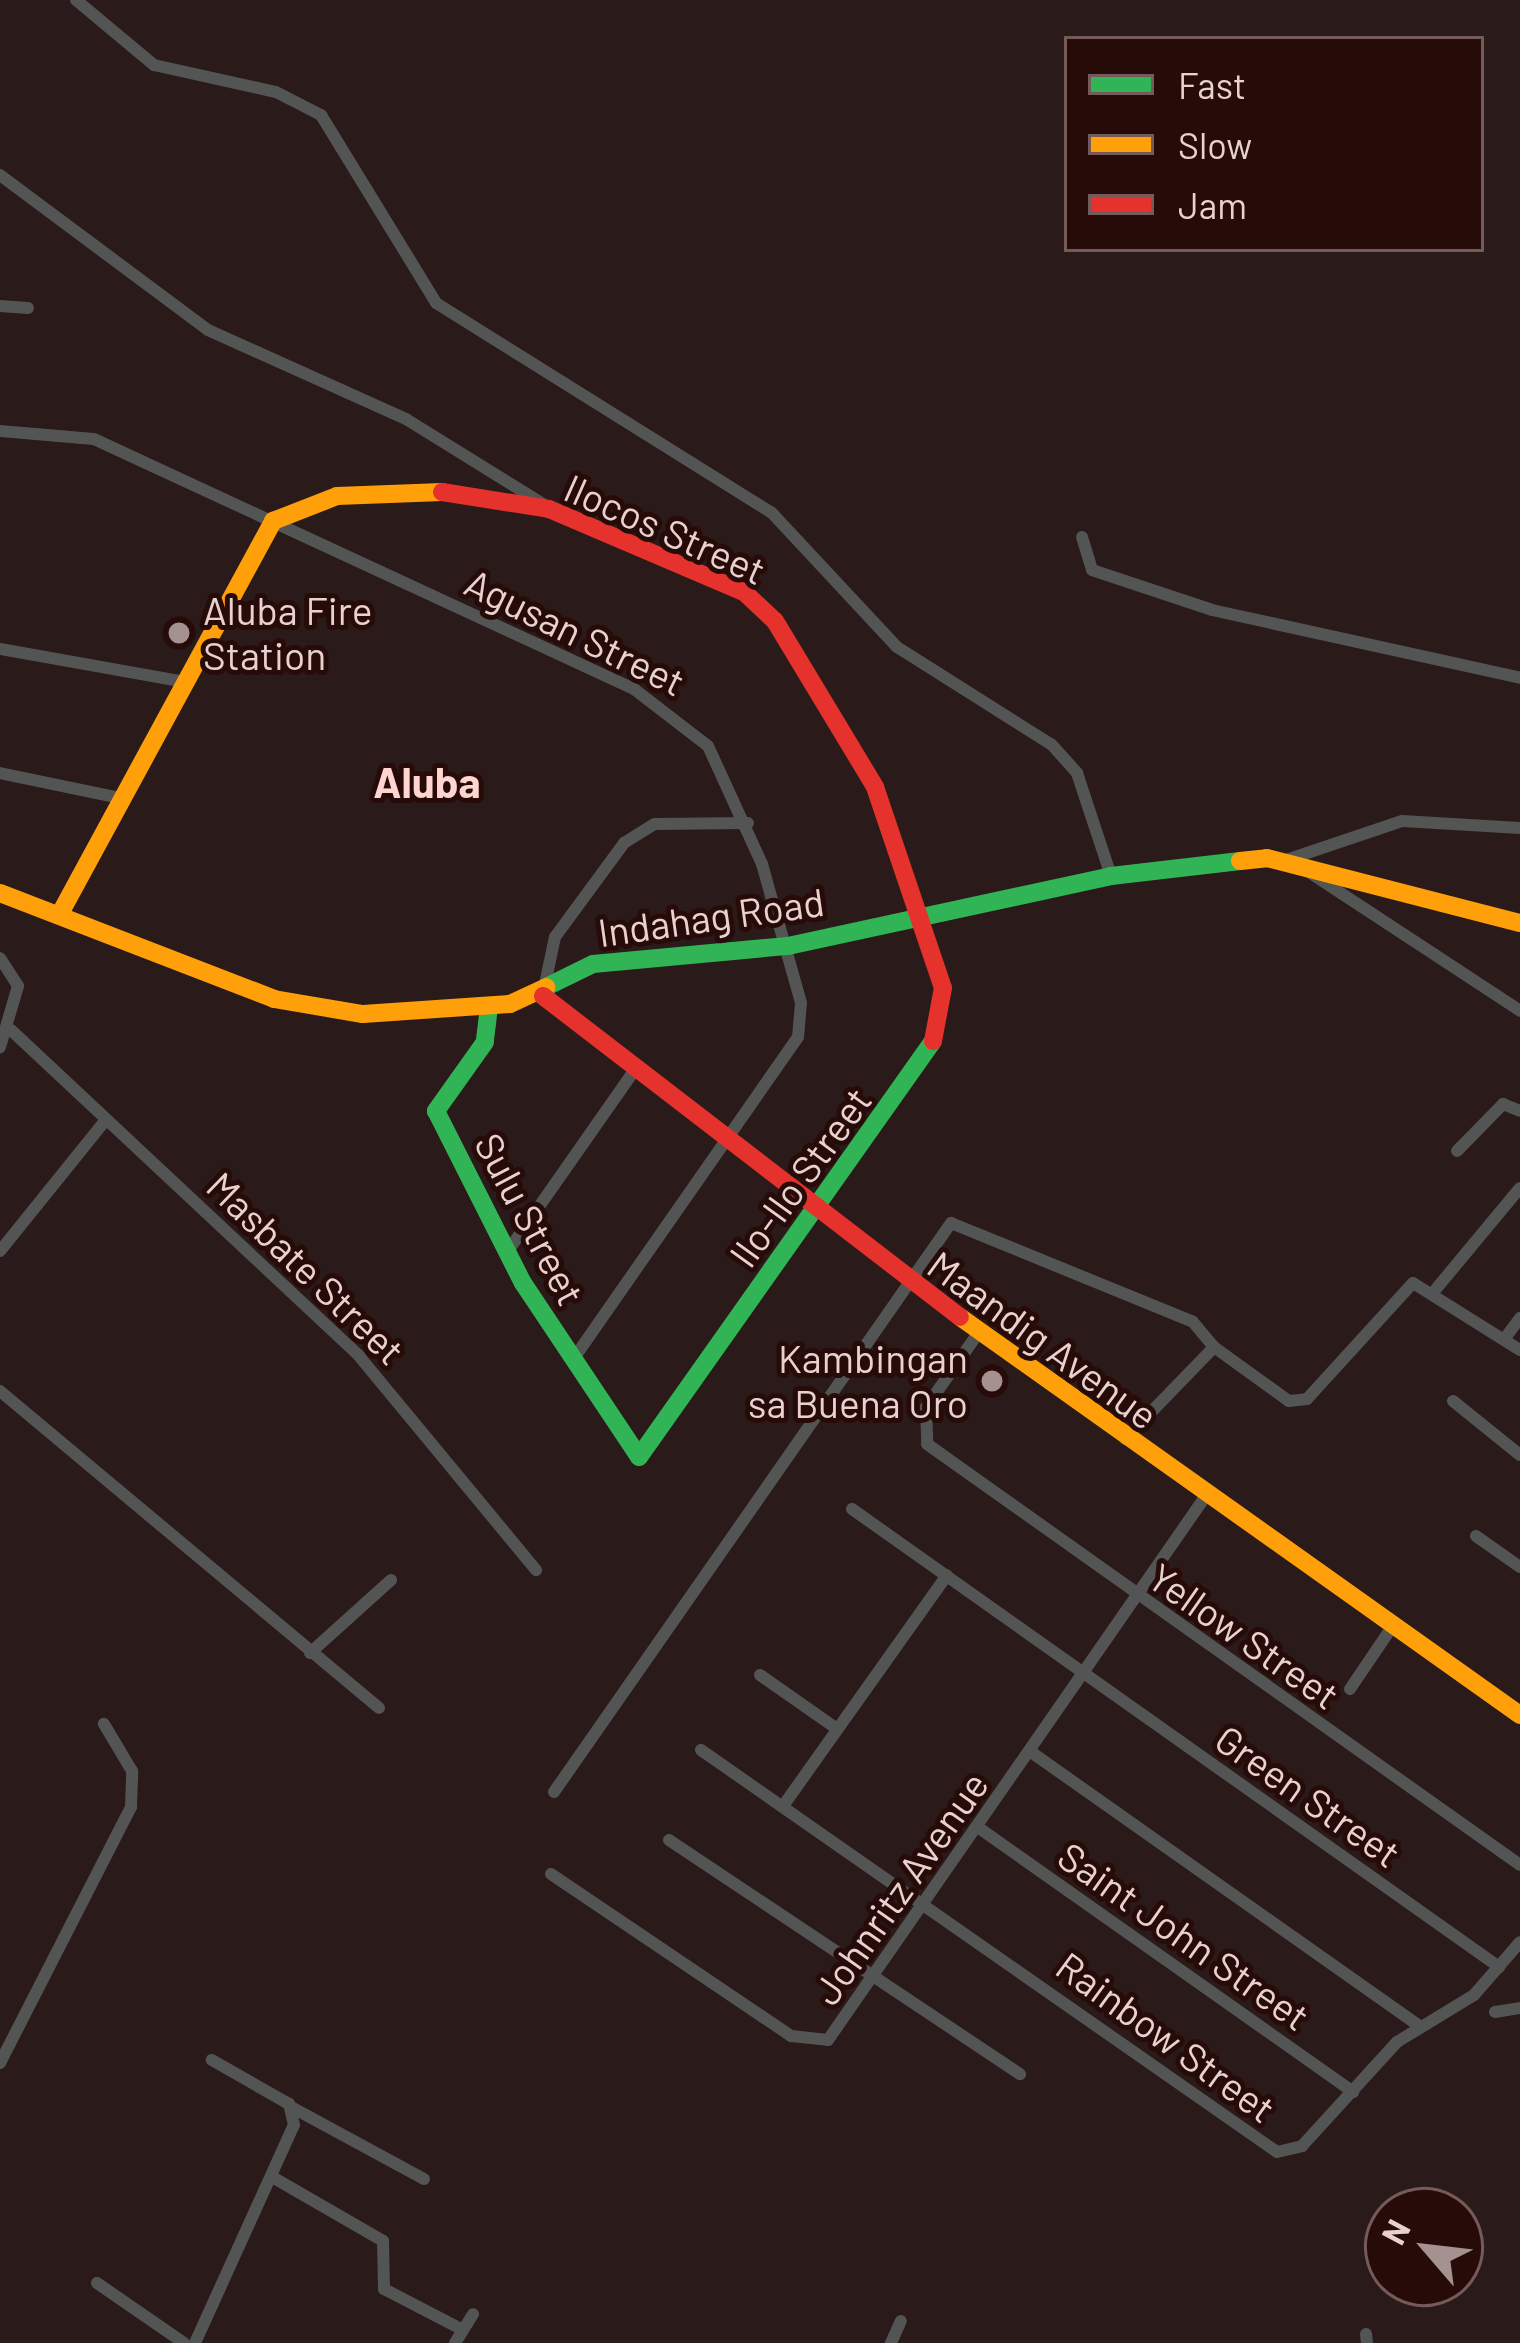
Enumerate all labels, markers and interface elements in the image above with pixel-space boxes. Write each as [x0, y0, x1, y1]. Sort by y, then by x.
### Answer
legend [1064, 36, 1484, 252]
text: Fast [1178, 63, 1246, 106]
text: Slow [1178, 123, 1252, 166]
text: Jam [1178, 183, 1247, 226]
street label: Ilocos Street [557, 464, 773, 594]
street label: Agusan Street [458, 559, 692, 705]
place label: Aluba Fire Station [203, 588, 372, 679]
marker: Aluba Fire Station [166, 620, 192, 646]
district label: Aluba [373, 756, 481, 806]
street label: Indahag Road [595, 878, 827, 956]
street label: Ilo-Ilo Street [719, 1078, 881, 1276]
street label: Sulu Street [465, 1125, 595, 1313]
street label: Masbate Street [198, 1162, 414, 1374]
street label: Maandig Avenue [919, 1241, 1167, 1439]
place label: Kambingan sa Buena Oro [748, 1336, 968, 1427]
marker: Kambingan sa Buena Oro [979, 1368, 1005, 1394]
street label: Yellow Street [1140, 1553, 1348, 1719]
street label: Green Street [1207, 1715, 1409, 1877]
street label: Johnritz Avenue [802, 1763, 998, 2013]
street label: Saint John Street [1049, 1832, 1319, 2040]
street label: Rainbow Street [1048, 1942, 1284, 2132]
north arrow [1364, 2187, 1484, 2307]
text: N [1372, 2212, 1418, 2251]

